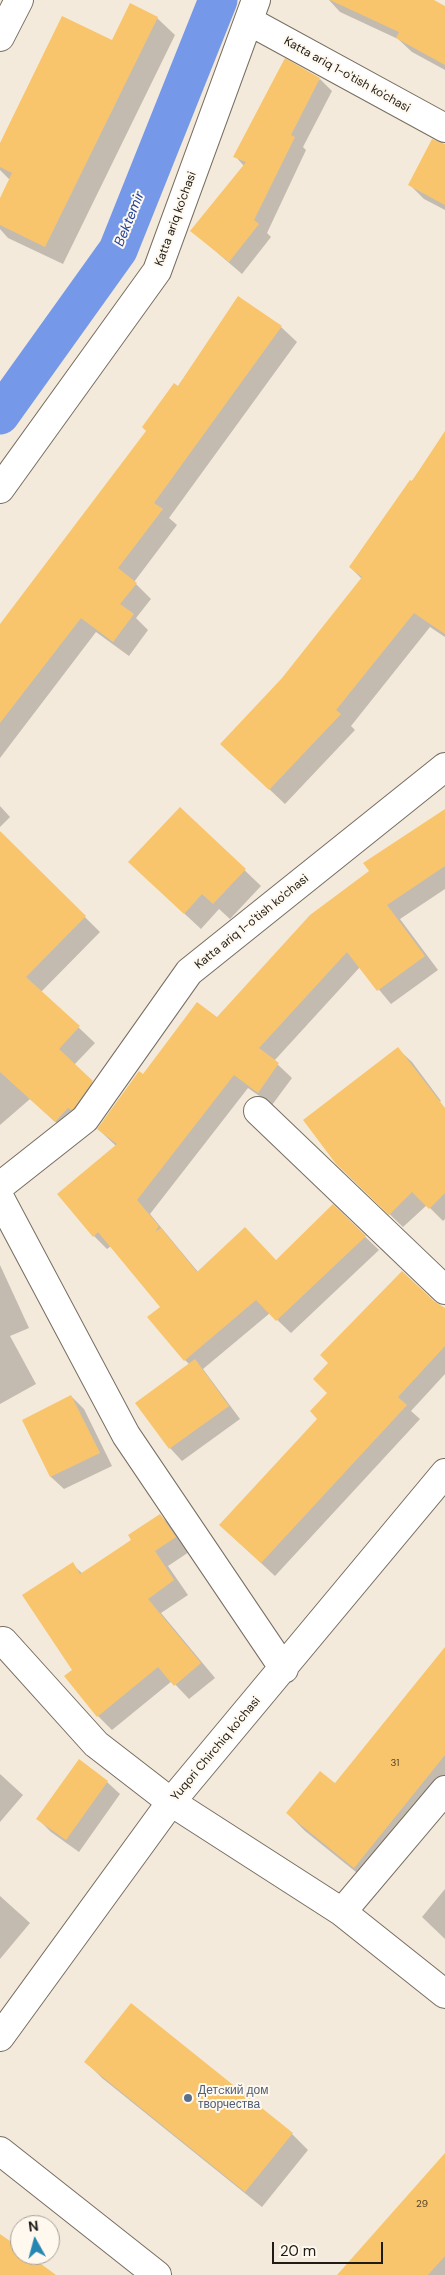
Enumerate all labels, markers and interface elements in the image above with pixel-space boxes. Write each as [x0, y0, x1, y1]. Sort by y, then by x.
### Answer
street label: Katta ariq 1-o'tish ko'chasi [281, 34, 413, 116]
street label: Katta ariq ko'chasi [152, 170, 200, 268]
water label: Bektemir [111, 189, 149, 249]
street label: Katta ariq 1-o'tish ko'chasi [192, 872, 312, 972]
street label: Yuqori Chirchiq ko'chasi [168, 1694, 264, 1804]
house number: 31 [391, 1757, 399, 1769]
place label: Детcкий дом творчества [198, 2084, 269, 2112]
marker: Детcкий дом творчества [182, 2092, 194, 2104]
house number: 29 [416, 2198, 428, 2210]
north arrow [10, 2215, 60, 2265]
text: N [27, 2217, 39, 2236]
scale bar [275, 2232, 386, 2264]
text: 20 m [280, 2241, 316, 2261]

